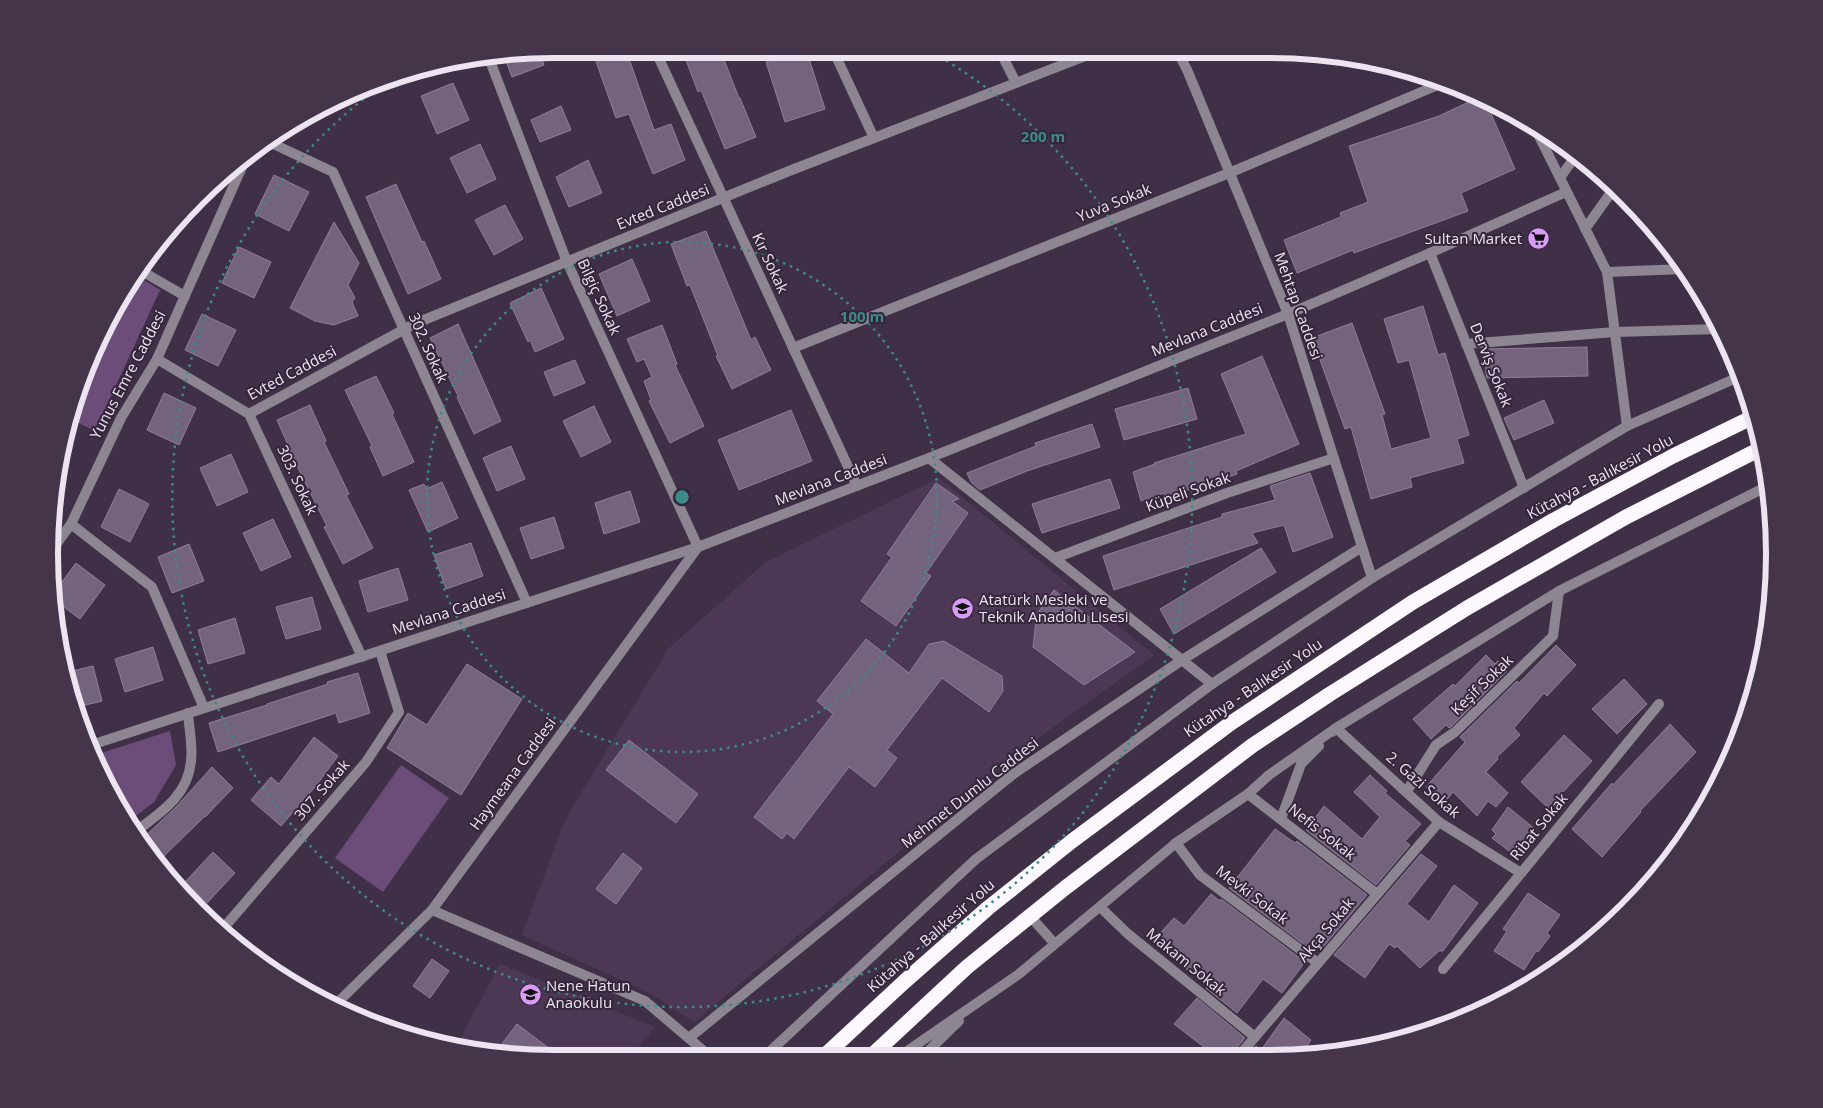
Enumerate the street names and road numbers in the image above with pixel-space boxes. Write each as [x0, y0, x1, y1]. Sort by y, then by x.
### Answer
street label: Evted Caddesi [613, 178, 712, 234]
street label: Yuva Sokak [1073, 178, 1154, 226]
street label: Kır Sokak [748, 229, 794, 296]
street label: Mehtap Caddesi [1270, 249, 1328, 362]
street label: Bilgiç Sokak [574, 255, 626, 338]
street label: Mevlana Caddesi [1148, 298, 1265, 361]
street label: Yunus Emre Caddesi [85, 307, 170, 442]
street label: 302. Sokak [405, 309, 453, 386]
street label: Derviş Sokak [1466, 320, 1518, 410]
street label: Evted Caddesi [243, 340, 340, 404]
street label: Kütahya - Balıkesir Yolu [1523, 429, 1676, 523]
street label: 303. Sokak [273, 441, 323, 518]
street label: Mevlana Caddesi [772, 449, 890, 510]
street label: Küpeli Sokak [1143, 466, 1233, 516]
street label: Mevlana Caddesi [389, 583, 508, 639]
street label: Kütahya - Balıkesir Yolu [1179, 633, 1326, 741]
street label: Keşif Sokak [1446, 650, 1517, 719]
street label: Haymeana Caddesi [465, 713, 560, 834]
street label: Mehmet Dumlu Caddesi [897, 732, 1042, 852]
street label: 2. Gazi Sokak [1382, 747, 1465, 822]
street label: 307. Sokak [289, 754, 353, 824]
street label: Ribat Sokak [1505, 788, 1572, 864]
street label: Nefis Sokak [1285, 798, 1361, 864]
street label: Mevki Sokak [1212, 860, 1293, 928]
street label: Kütahya - Balıkesir Yolu [862, 874, 998, 996]
street label: Akça Sokak [1292, 893, 1358, 966]
street label: Makam Sokak [1143, 923, 1231, 1000]

